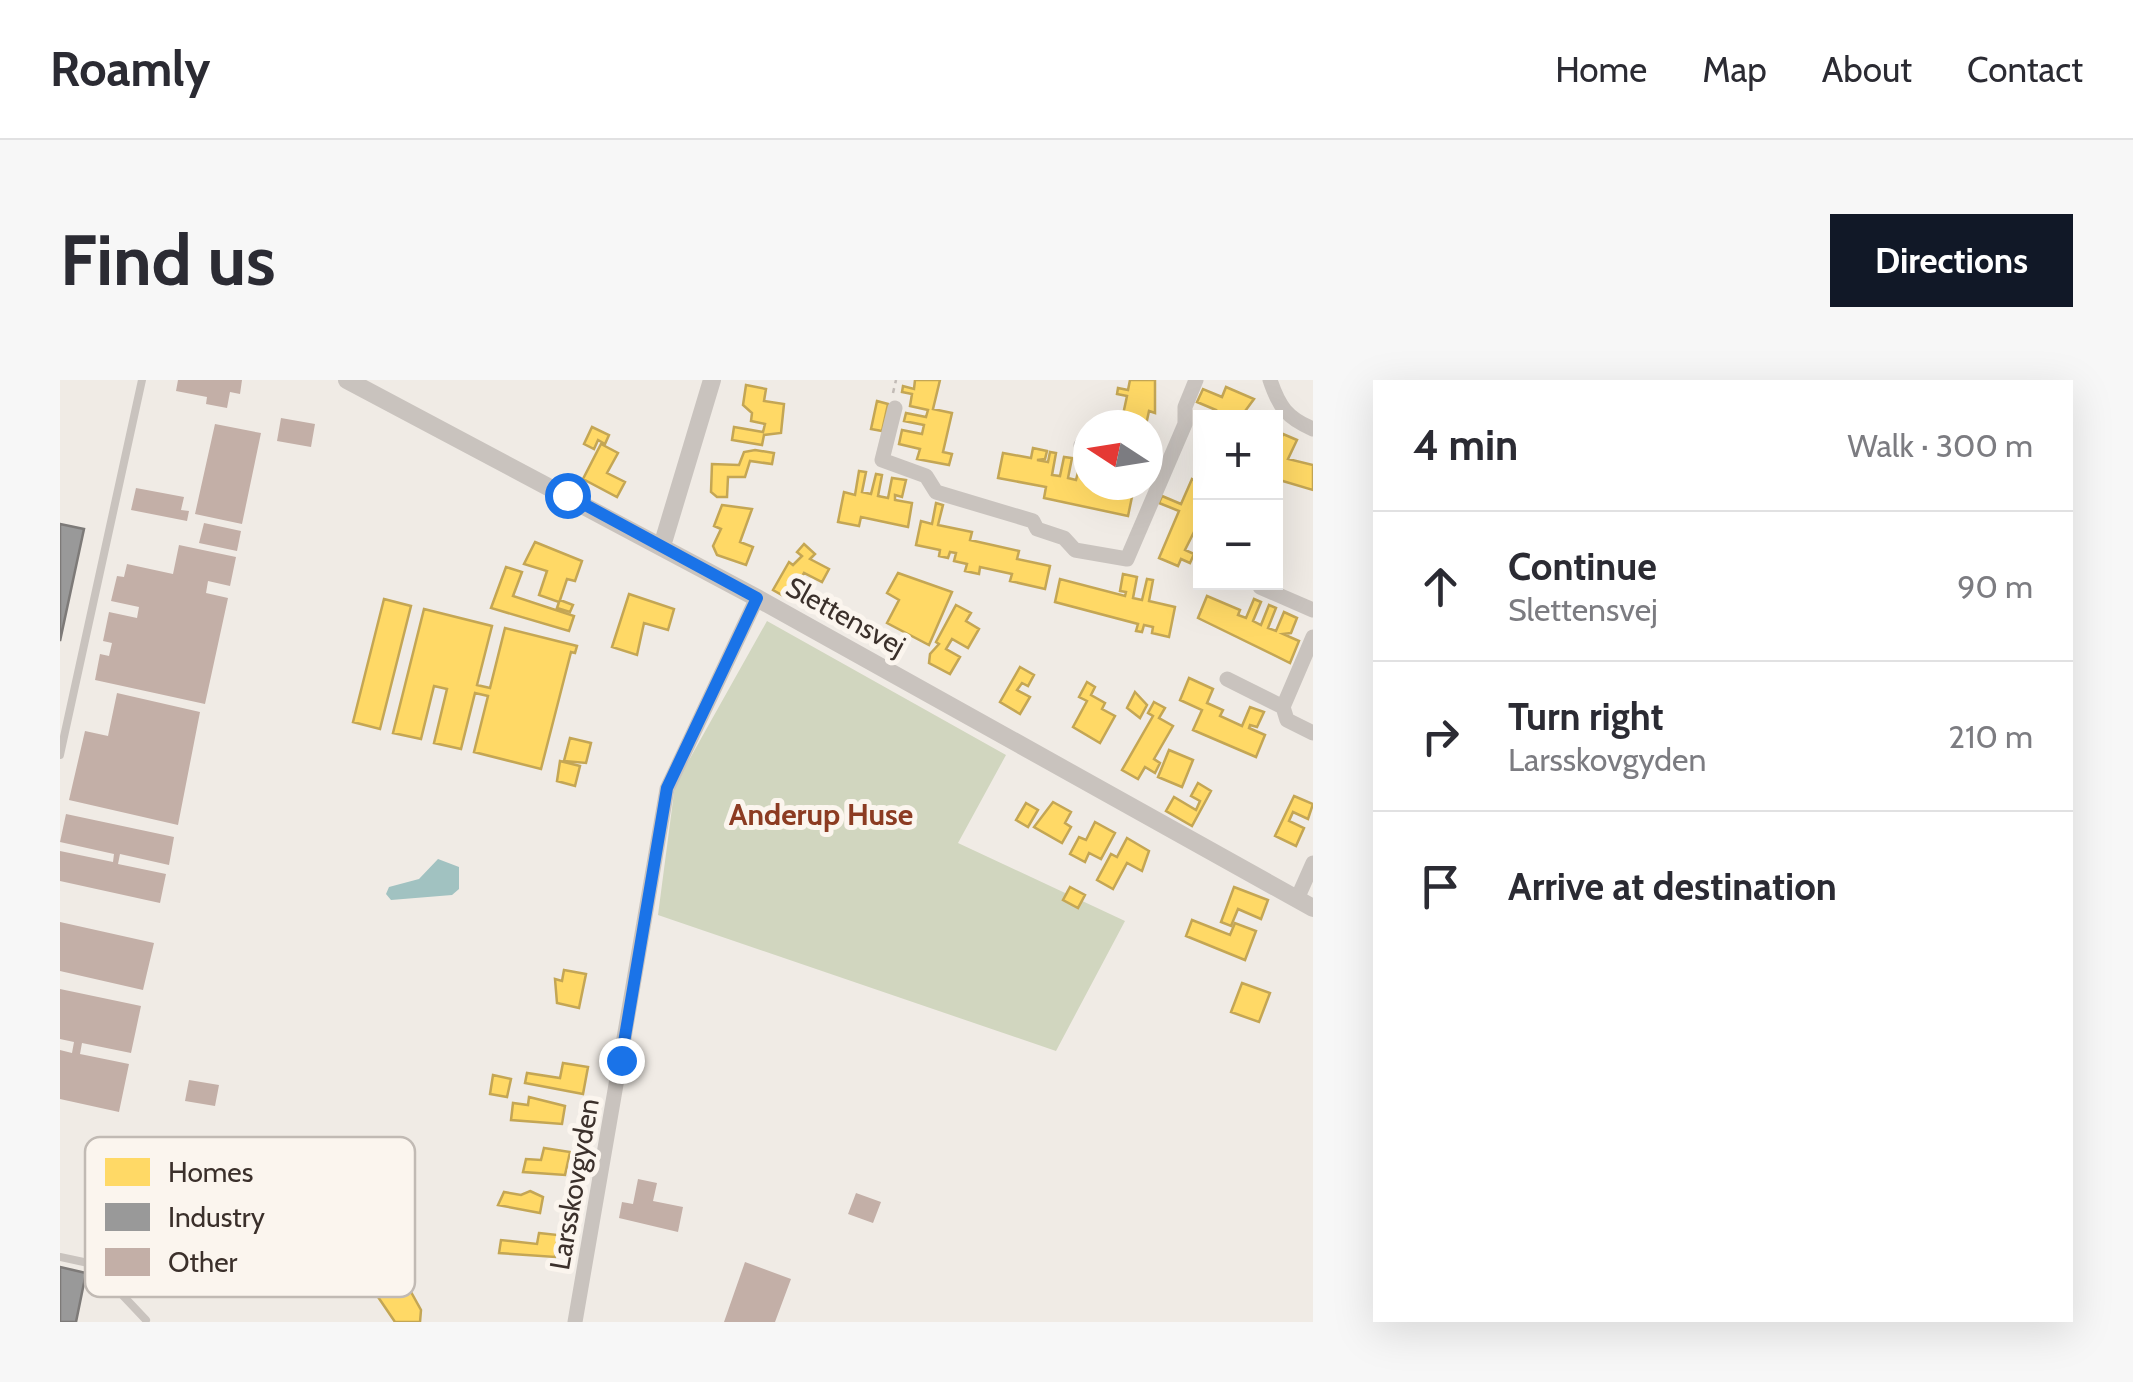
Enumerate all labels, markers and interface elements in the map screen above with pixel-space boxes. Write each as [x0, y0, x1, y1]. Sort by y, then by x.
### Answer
text: Roamly [50, 40, 210, 98]
text: Home [1555, 48, 1647, 91]
text: Map [1702, 48, 1767, 91]
text: About [1822, 48, 1912, 91]
text: Contact [1967, 48, 2083, 91]
button: Directions [1830, 214, 2073, 307]
text: Find us [60, 217, 276, 303]
north arrow [1073, 410, 1163, 500]
map controls [1193, 410, 1283, 590]
button: + [1193, 410, 1283, 500]
text: 4 min [1413, 419, 1518, 471]
text: Walk · 300 m [1847, 426, 2033, 465]
route start [545, 473, 591, 519]
button: − [1193, 500, 1283, 590]
text: Continue [1508, 543, 1657, 590]
icon: ahead [1413, 559, 1468, 614]
text: 90 m [1957, 567, 2033, 606]
street label: Slettensvej [780, 569, 912, 663]
text: Slettensvej [1508, 590, 1658, 629]
text: Turn right [1508, 693, 1664, 740]
icon: right [1413, 709, 1468, 764]
text: 210 m [1948, 717, 2033, 756]
text: Larsskovgyden [1508, 740, 1706, 779]
district label: Anderup Huse [729, 796, 913, 833]
icon: arrive [1413, 859, 1468, 914]
text: Arrive at destination [1508, 863, 1837, 910]
route end [599, 1038, 645, 1084]
street label: Larsskovgyden [542, 1096, 606, 1272]
legend [85, 1137, 415, 1297]
text: Homes [168, 1155, 253, 1189]
text: Industry [168, 1200, 265, 1234]
text: Other [168, 1245, 238, 1279]

